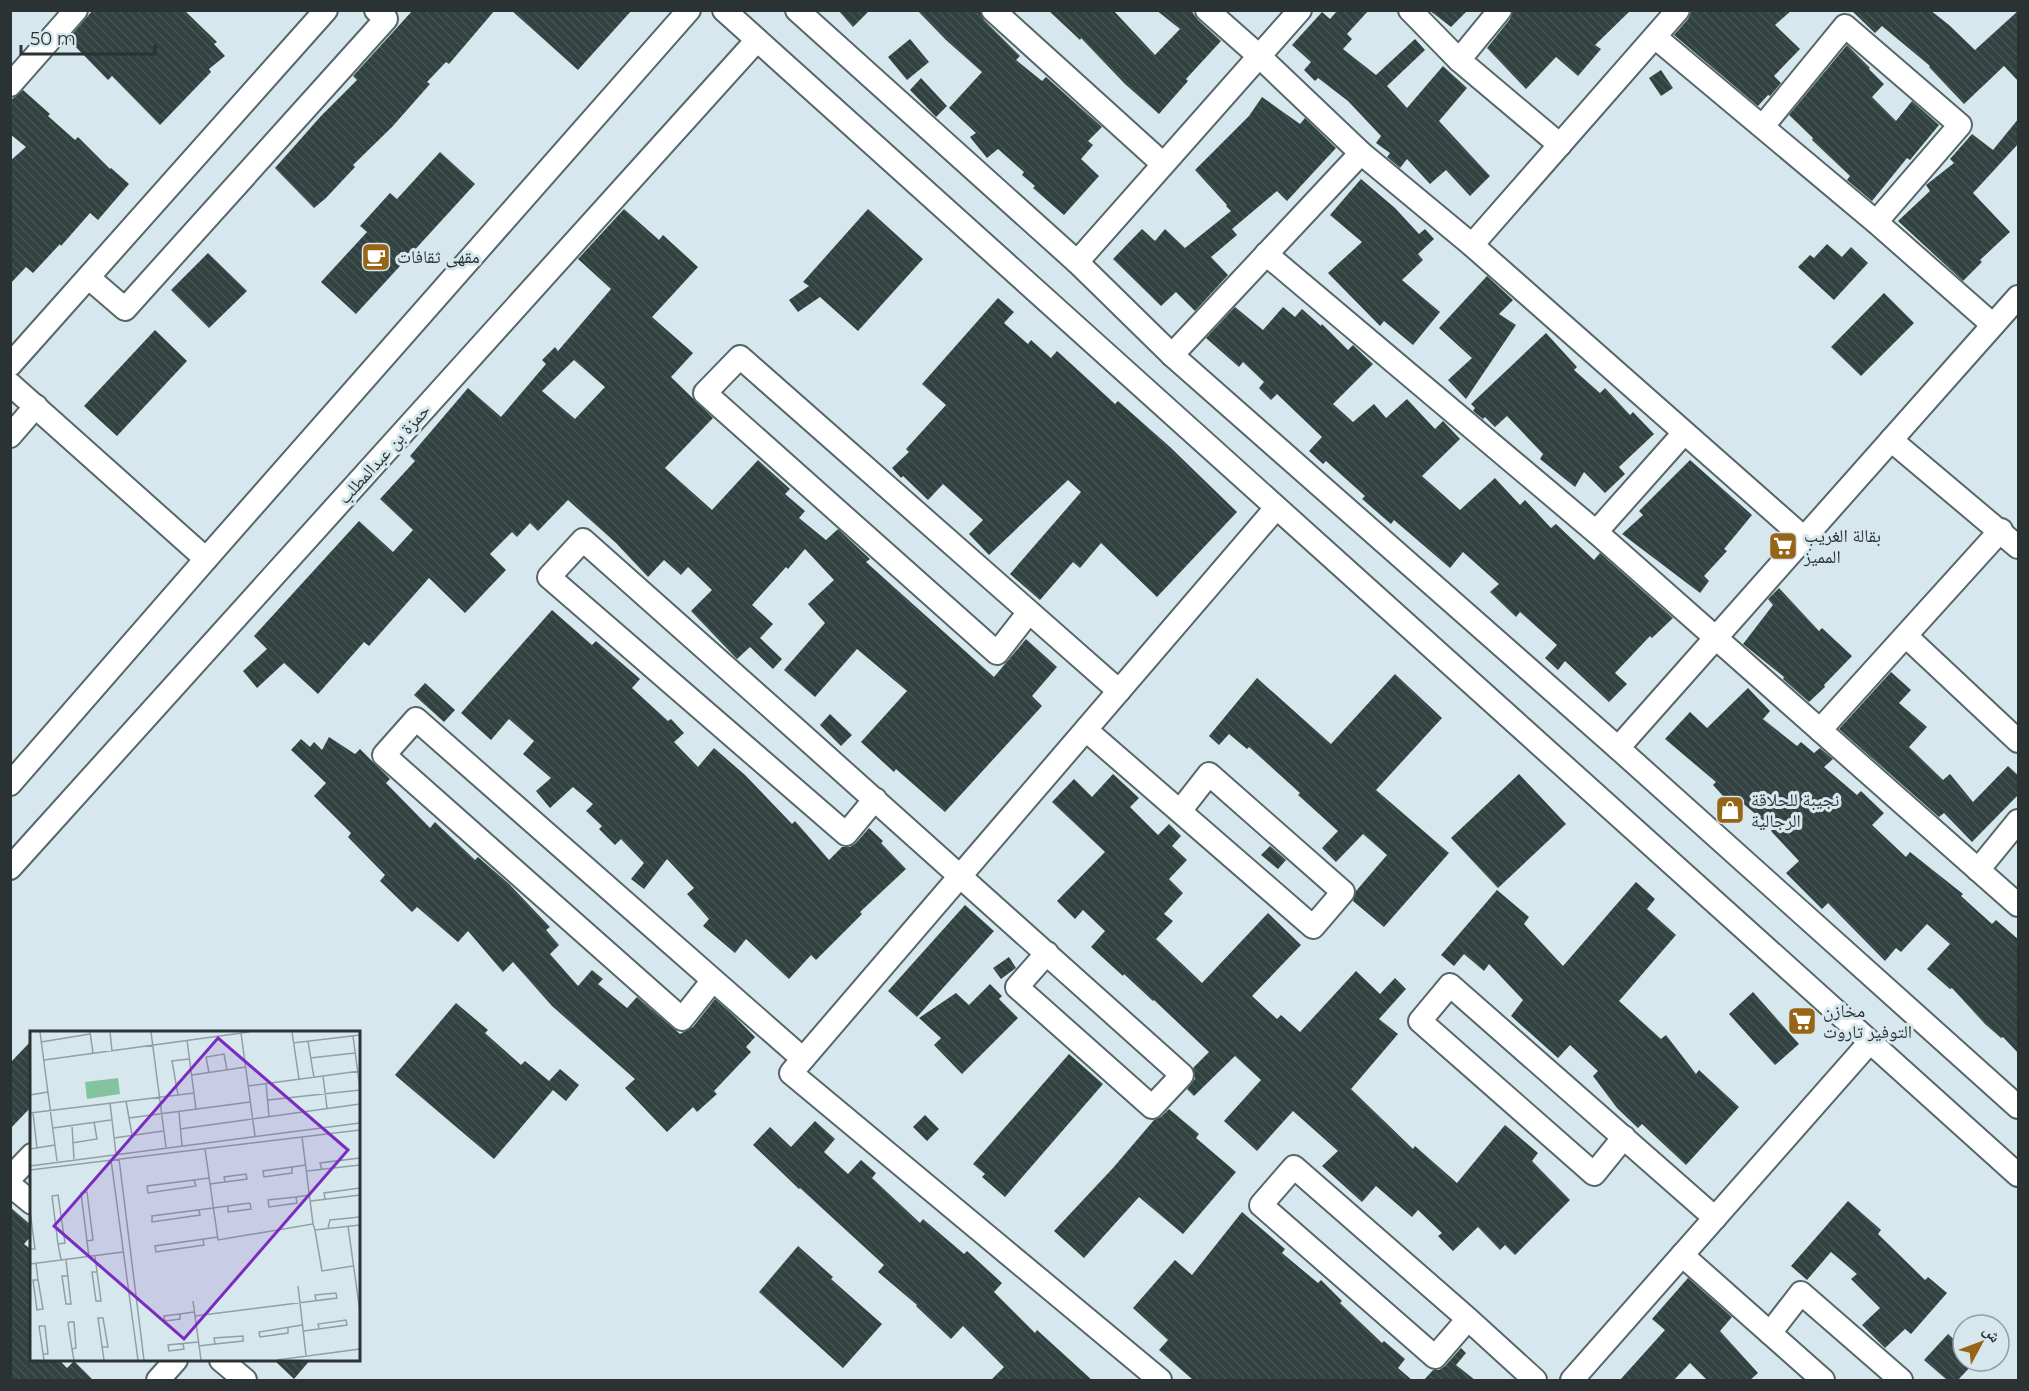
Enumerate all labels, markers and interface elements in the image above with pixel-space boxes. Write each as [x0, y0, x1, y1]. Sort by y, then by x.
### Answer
scale bar [21, 18, 154, 56]
text: 50 m [30, 28, 76, 50]
cafe icon: مقهى ثقافات [360, 241, 392, 273]
place label: مقهى ثقافات [397, 246, 480, 268]
street label: حمزة بن عبدالمطلب [333, 399, 435, 509]
place label: بقالة الغريب المميز [1803, 525, 1881, 568]
supermarket icon: بقالة الغريب المميز [1767, 530, 1799, 562]
place label: نجيبة للحلاقة الرجالية [1751, 789, 1839, 832]
shop icon: نجيبة للحلاقة الرجالية [1714, 794, 1746, 826]
place label: مخازن التوفير تاروت [1823, 1000, 1912, 1043]
supermarket icon: مخازن التوفير تاروت [1786, 1005, 1818, 1037]
inset map [30, 1031, 360, 1361]
north arrow [1951, 1313, 2011, 1373]
text: ش [1979, 1321, 2005, 1346]

